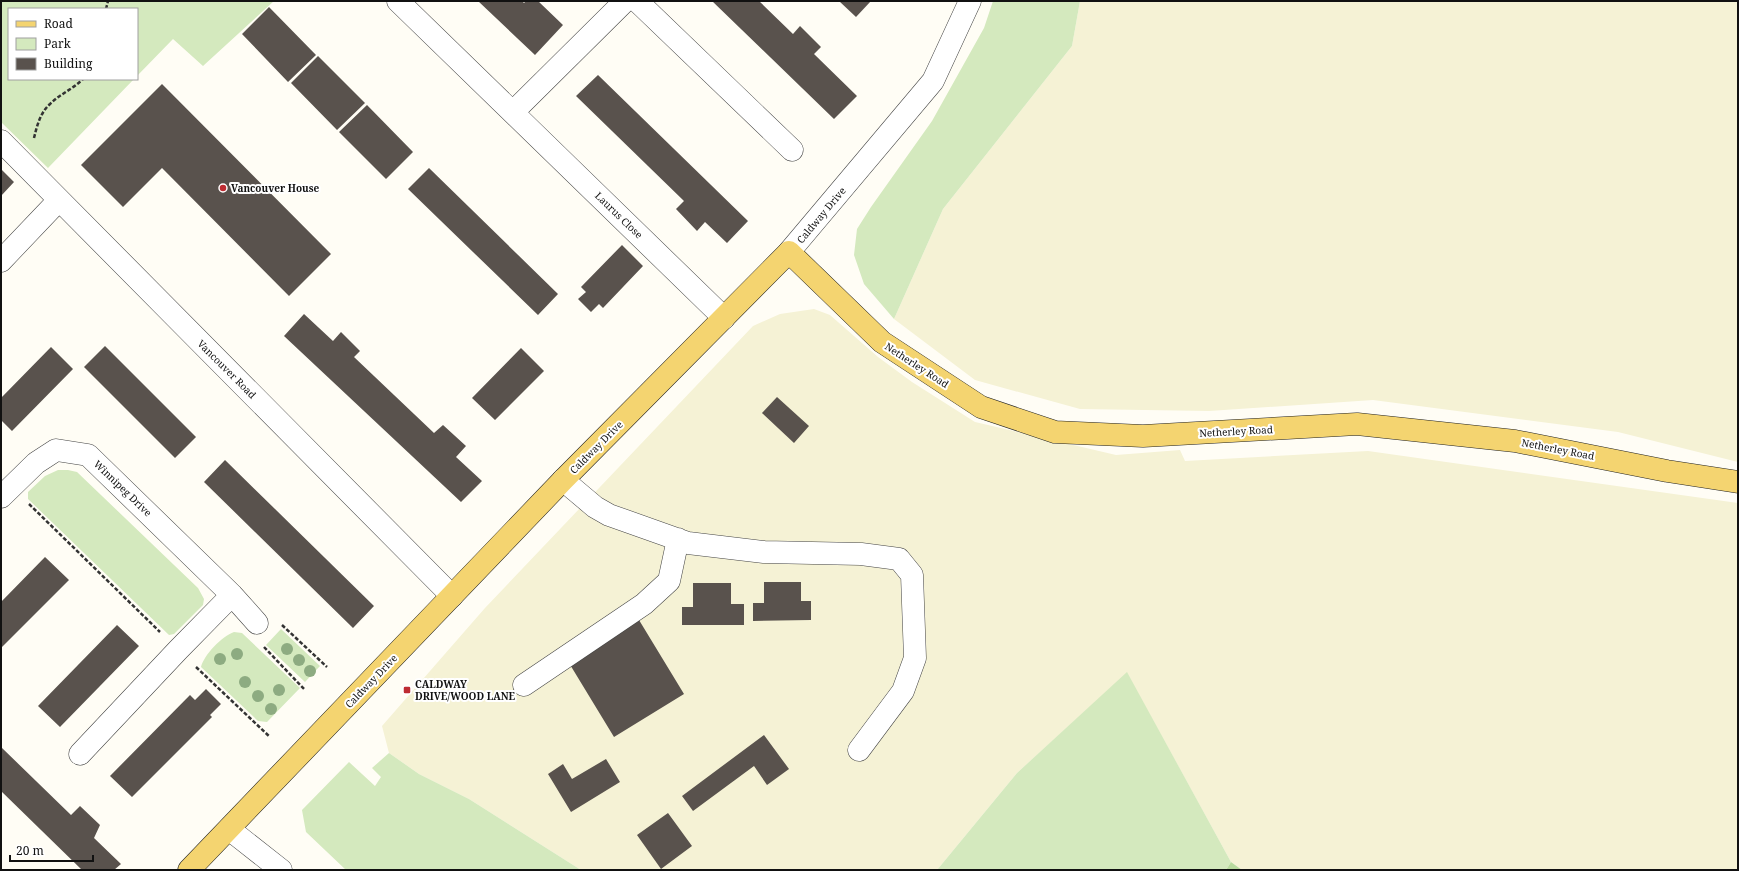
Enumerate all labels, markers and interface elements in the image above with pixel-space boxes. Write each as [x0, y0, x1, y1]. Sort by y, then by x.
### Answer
legend [8, 8, 138, 80]
text: Road [44, 15, 74, 32]
text: Park [44, 35, 72, 52]
text: Building [44, 55, 93, 72]
place label: Vancouver House [231, 181, 320, 195]
marker: Vancouver House [218, 183, 228, 193]
street label: Caldway Drive [793, 184, 849, 246]
street label: Laurus Close [592, 189, 646, 241]
street label: Vancouver Road [195, 337, 259, 401]
street label: Netherley Road [882, 339, 952, 391]
street label: Caldway Drive [566, 417, 626, 477]
street label: Netherley Road [1199, 422, 1273, 440]
street label: Netherley Road [1520, 435, 1596, 463]
street label: Winnipeg Drive [91, 457, 155, 519]
street label: Caldway Drive [342, 651, 400, 711]
place label: CALDWAY DRIVE/WOOD LANE [415, 677, 516, 703]
marker: CALDWAY DRIVE/WOOD LANE [402, 685, 412, 695]
scale bar [10, 837, 93, 863]
text: 20 m [16, 842, 44, 859]

